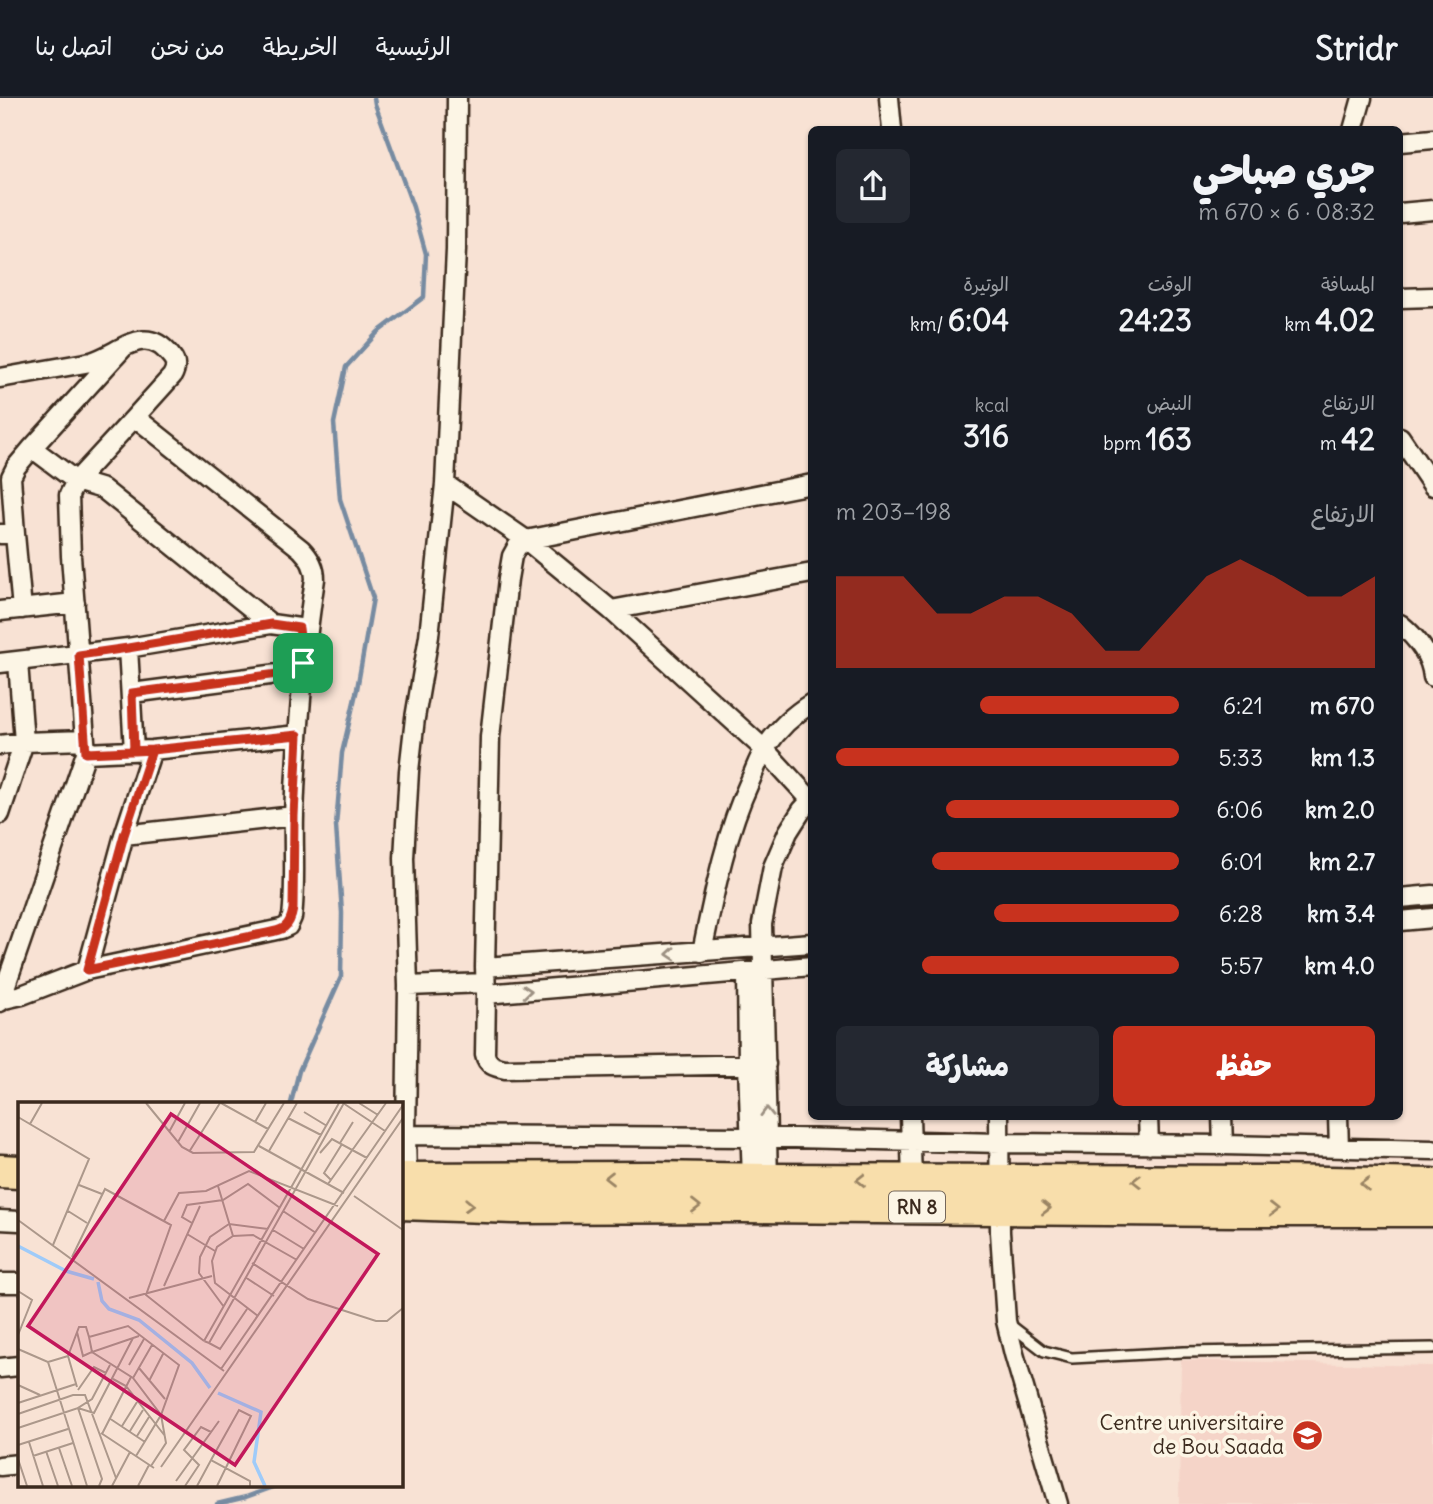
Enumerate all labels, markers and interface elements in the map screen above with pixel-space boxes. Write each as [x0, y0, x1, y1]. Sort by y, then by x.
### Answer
text: Stridr [1315, 27, 1398, 69]
text: اتصل بنا [35, 31, 113, 61]
text: من نحن [151, 31, 225, 61]
text: الخريطة [263, 31, 338, 61]
text: الرئيسية [376, 31, 451, 61]
text: جري صباحي [1193, 147, 1375, 194]
button: share [836, 149, 910, 223]
text: 08:32 · 6 × 670 m [1199, 197, 1375, 226]
text: الوتيرة [963, 272, 1009, 296]
text: الوقت [1148, 272, 1192, 296]
text: المسافة [1321, 272, 1375, 296]
text: 6:04 [948, 301, 1009, 339]
text: 24:23 [1118, 301, 1192, 339]
text: 4.02 [1315, 301, 1375, 339]
text: /km [910, 312, 948, 336]
text: km [1284, 312, 1315, 336]
text: النبض [1147, 391, 1192, 415]
text: الارتفاع [1322, 391, 1375, 415]
text: kcal [975, 393, 1009, 417]
text: 316 [963, 417, 1009, 455]
text: 163 [1146, 420, 1192, 458]
text: 42 [1341, 420, 1375, 458]
text: bpm [1103, 431, 1146, 455]
text: m [1320, 431, 1341, 455]
text: 198–203 m [836, 497, 951, 526]
text: الارتفاع [1311, 499, 1375, 528]
pin [273, 633, 333, 693]
icon: arrive [284, 644, 322, 682]
text: 6:21 [1223, 691, 1263, 720]
text: 670 m [1310, 691, 1375, 720]
text: 5:33 [1218, 743, 1263, 772]
text: 1.3 km [1311, 743, 1375, 772]
text: 6:06 [1216, 795, 1263, 824]
text: 2.0 km [1305, 795, 1375, 824]
text: 6:01 [1220, 847, 1263, 876]
text: 2.7 km [1309, 847, 1375, 876]
text: 6:28 [1219, 899, 1263, 928]
text: 3.4 km [1307, 899, 1375, 928]
one-way arrow [665, 946, 676, 961]
text: 5:57 [1220, 951, 1263, 980]
text: 4.0 km [1304, 951, 1375, 980]
one-way arrow [521, 984, 532, 999]
button: مشاركة [836, 1026, 1099, 1106]
button: حفظ [1113, 1026, 1375, 1106]
inset map [18, 1102, 402, 1486]
one-way arrow [759, 1106, 775, 1117]
one-way arrow [603, 1170, 614, 1186]
one-way arrow [855, 1172, 866, 1188]
one-way arrow [1132, 1174, 1143, 1189]
one-way arrow [1359, 1176, 1370, 1192]
road number: RN 8 [889, 1191, 945, 1222]
one-way arrow [464, 1198, 475, 1213]
one-way arrow [692, 1198, 702, 1214]
one-way arrow [1041, 1200, 1052, 1215]
one-way arrow [1269, 1202, 1280, 1218]
place label: Centre universitaire de Bou Saada [1100, 1409, 1284, 1460]
school or university icon: Centre universitaire de Bou Saada [1290, 1418, 1324, 1452]

